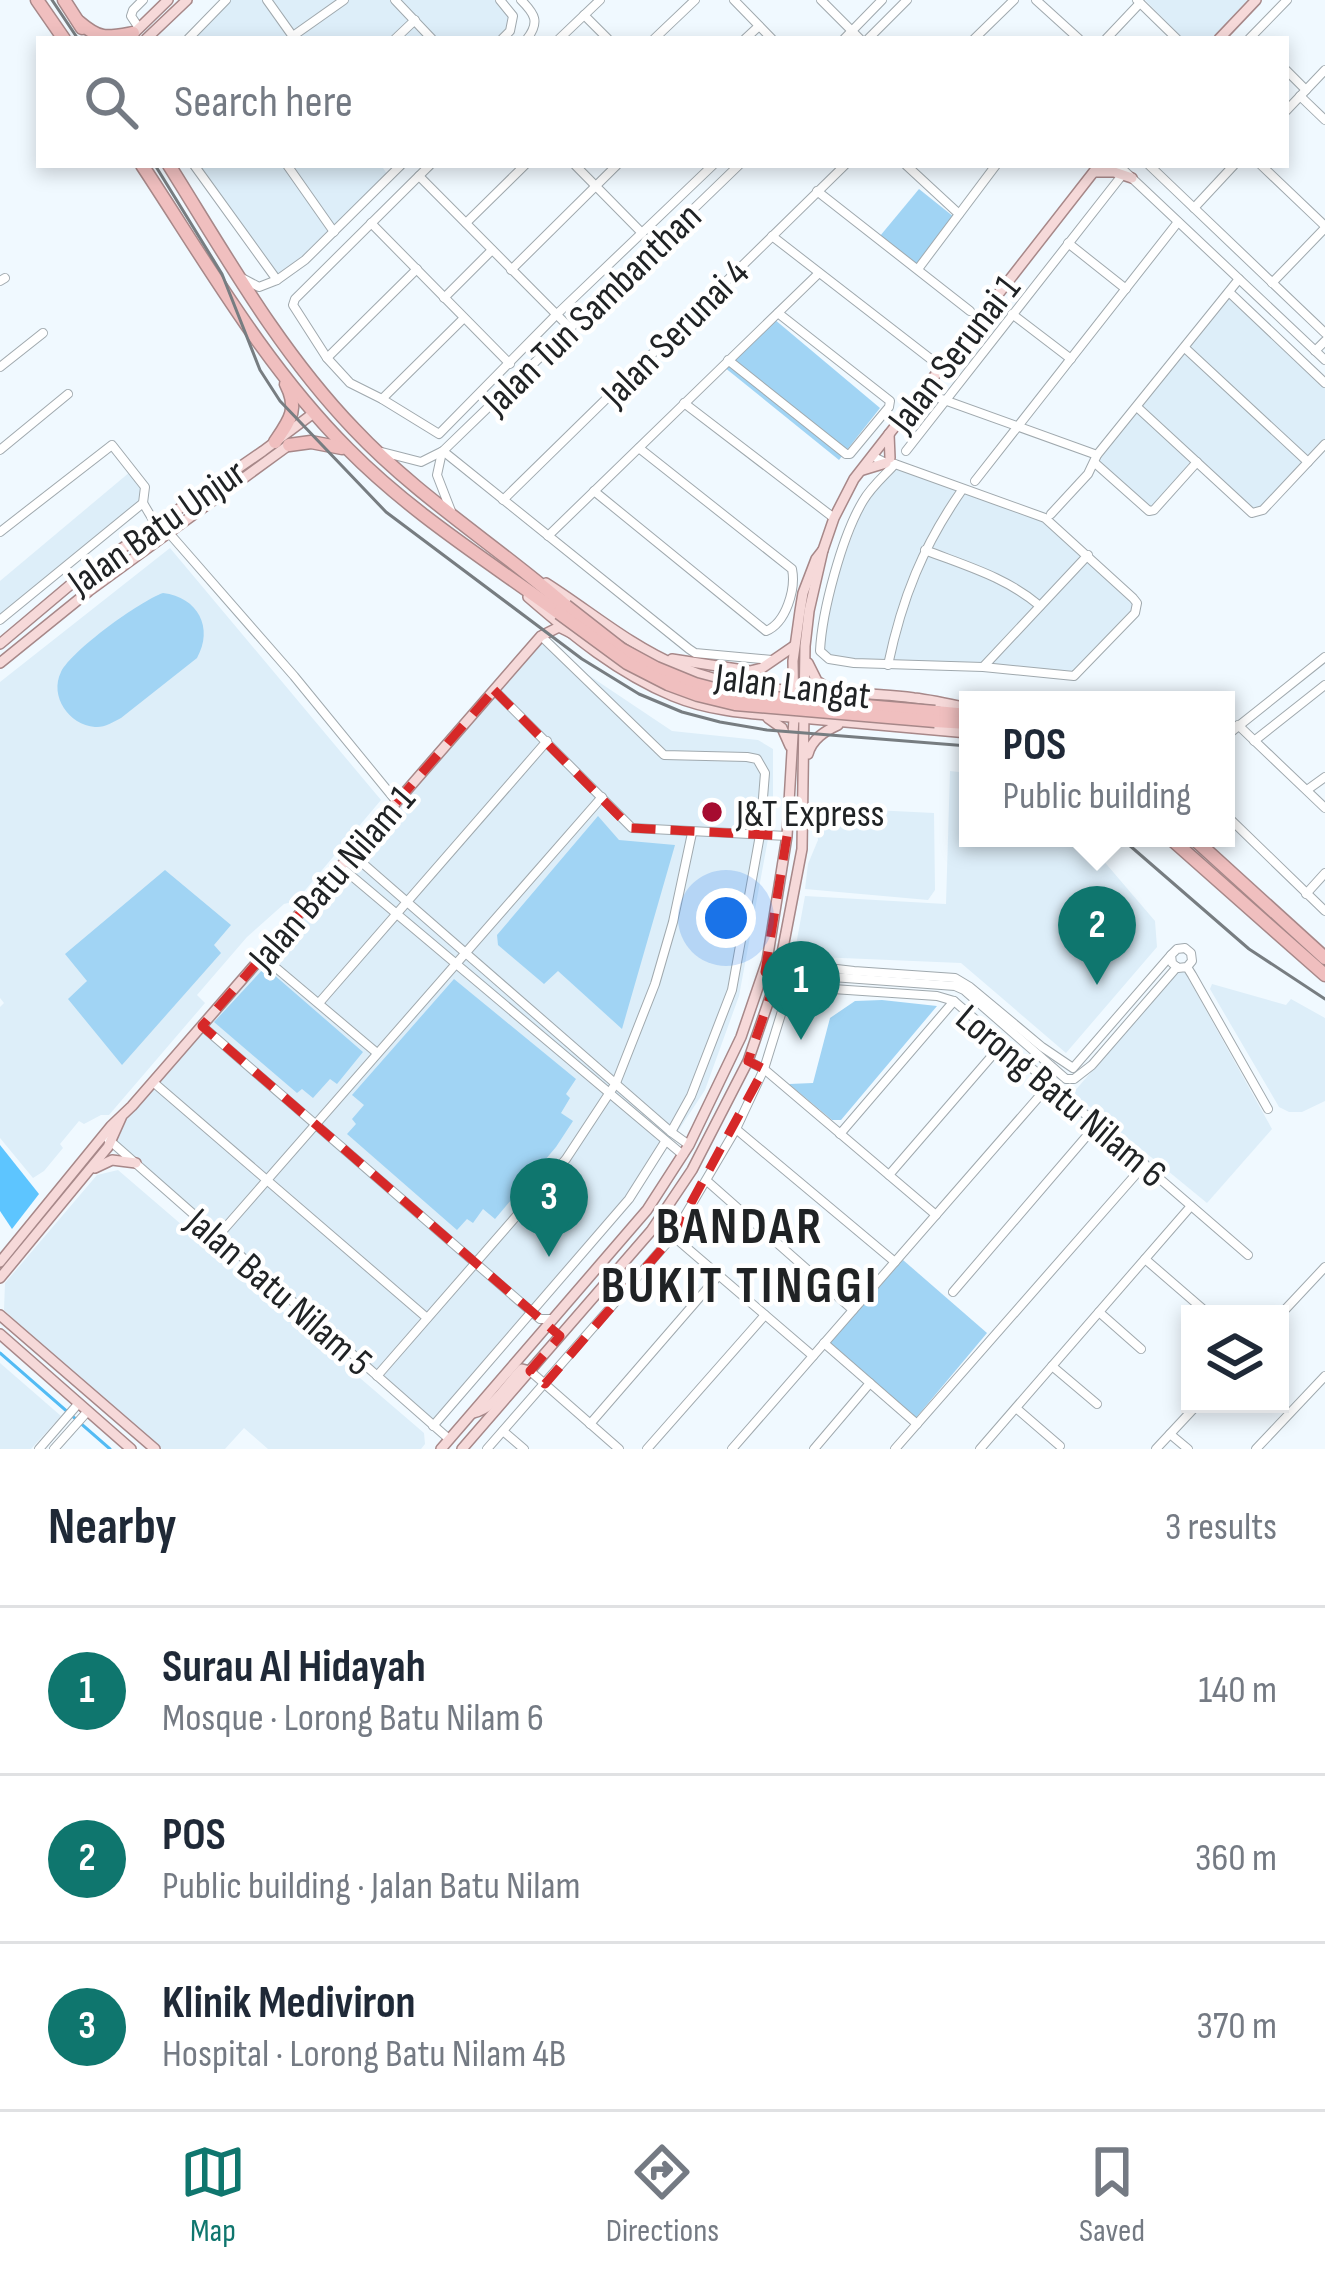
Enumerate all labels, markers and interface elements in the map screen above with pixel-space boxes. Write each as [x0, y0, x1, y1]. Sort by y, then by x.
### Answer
search box [36, 36, 1289, 168]
icon: search [78, 69, 144, 135]
text: Search here [174, 75, 353, 130]
street label: Jalan Tun Sambanthan [473, 194, 712, 427]
street label: Jalan Serunai 4 [591, 250, 759, 418]
street label: Jalan Serunai 1 [878, 266, 1031, 443]
street label: Jalan Batu Unjur [59, 450, 255, 607]
street label: Jalan Langat [711, 655, 873, 720]
popup [959, 691, 1235, 847]
text: POS [1003, 718, 1066, 773]
text: Public building [1003, 773, 1191, 820]
street label: Jalan Batu Nilam 1 [239, 776, 426, 981]
place label: J&T Express [735, 791, 884, 838]
marker: J&T Express [699, 799, 725, 825]
pin: 2 [1058, 886, 1136, 985]
your location [696, 888, 756, 948]
pin: 1 [762, 941, 840, 1040]
street label: Lorong Batu Nilam 6 [946, 995, 1175, 1198]
pin: 3 [510, 1158, 588, 1257]
district label: BANDAR BUKIT TINGGI [601, 1197, 879, 1317]
street label: Jalan Batu Nilam 5 [175, 1199, 381, 1387]
map controls [1181, 1305, 1289, 1413]
button: layers [1181, 1305, 1289, 1413]
text: Nearby [48, 1497, 177, 1558]
text: 3 results [1165, 1504, 1277, 1551]
text: Surau Al Hidayah [162, 1640, 426, 1695]
text: 1 [79, 1667, 95, 1714]
text: 140 m [1198, 1667, 1277, 1714]
text: Mosque · Lorong Batu Nilam 6 [162, 1695, 544, 1742]
text: POS [162, 1808, 226, 1863]
text: 2 [78, 1835, 96, 1882]
text: 360 m [1195, 1835, 1277, 1882]
text: Public building · Jalan Batu Nilam [162, 1863, 581, 1910]
text: Klinik Mediviron [162, 1976, 416, 2031]
text: 3 [78, 2003, 96, 2050]
text: 370 m [1197, 2003, 1277, 2050]
text: Hospital · Lorong Batu Nilam 4B [162, 2031, 566, 2078]
tab: Map [180, 2139, 246, 2251]
tab: Directions [606, 2139, 719, 2251]
tab: Saved [1079, 2139, 1145, 2251]

